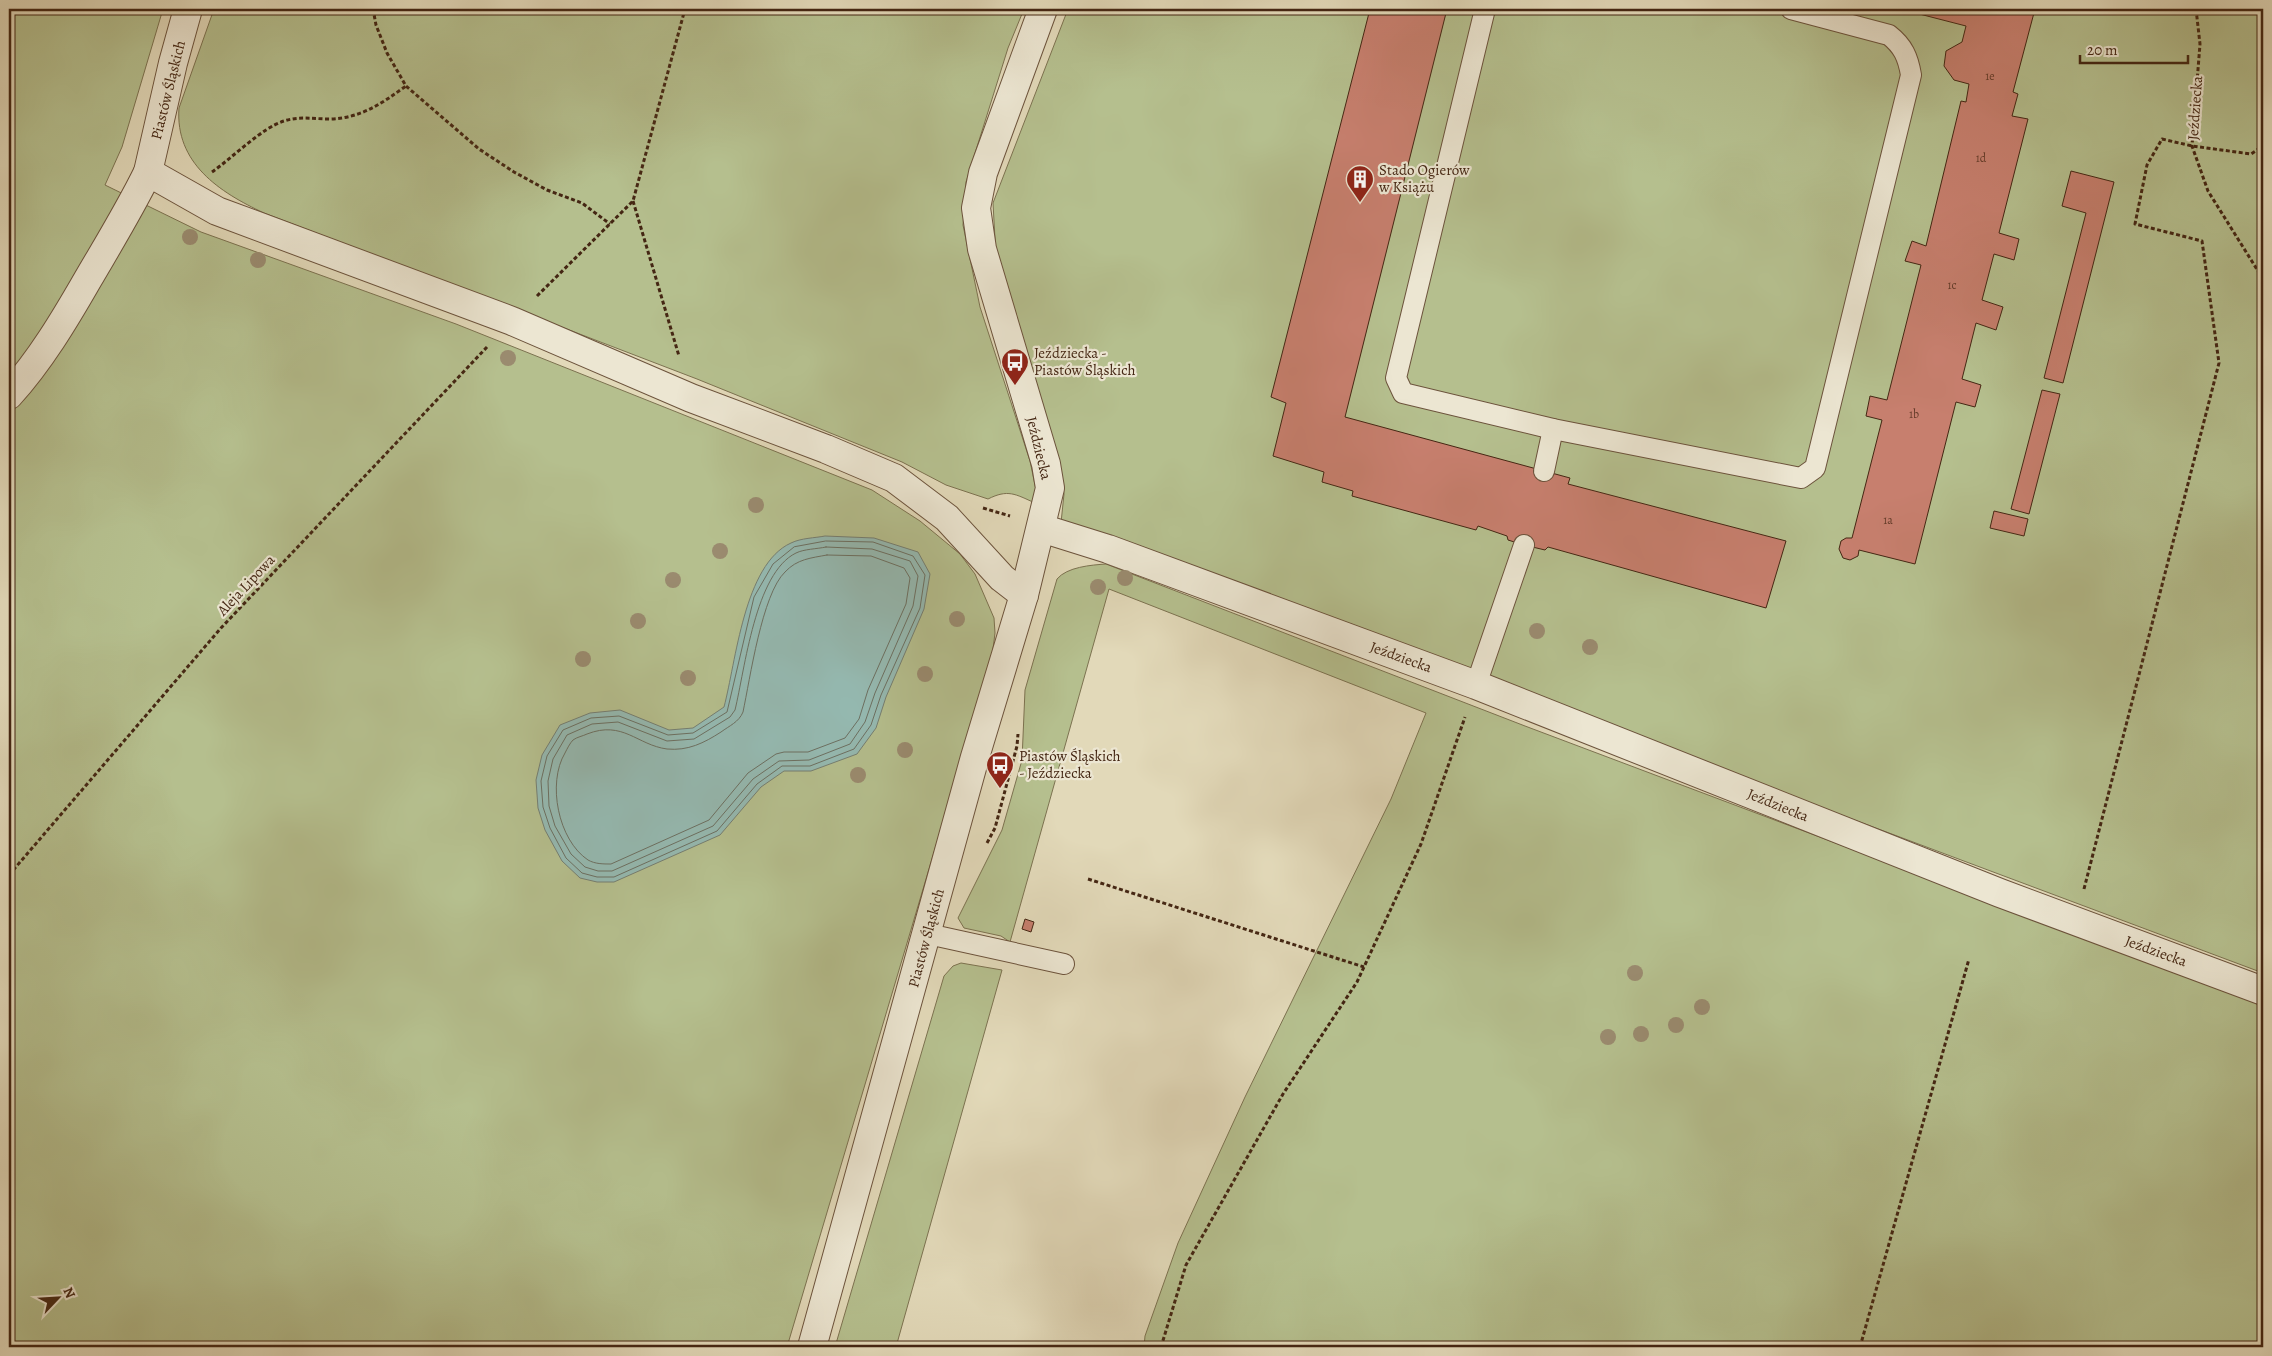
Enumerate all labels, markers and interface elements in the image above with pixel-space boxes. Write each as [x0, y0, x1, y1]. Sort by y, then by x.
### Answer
scale bar [2080, 32, 2187, 64]
street label: Piastów Śląskich [146, 38, 190, 142]
text: 20 m [2087, 40, 2118, 60]
house number: 1e [1985, 68, 1995, 84]
street label: Jeździecka [2183, 75, 2207, 141]
house number: 1d [1976, 150, 1987, 166]
place label: Stado Ogierów w Książu [1378, 160, 1470, 197]
building icon: Stado Ogierów w Książu [1345, 164, 1375, 203]
house number: 1c [1947, 277, 1957, 293]
place label: Jeździecka - Piastów Śląskich [1034, 343, 1136, 380]
bus stop icon: Jeździecka - Piastów Śląskich [1000, 347, 1030, 386]
house number: 1b [1909, 406, 1919, 422]
street label: Jeździecka [1022, 414, 1056, 482]
house number: 1a [1883, 512, 1893, 528]
street label: Aleja Lipowa [212, 550, 280, 621]
street label: Jeździecka [1367, 637, 1435, 677]
place label: Piastów Śląskich - Jeździecka [1019, 746, 1121, 783]
bus stop icon: Piastów Śląskich - Jeździecka [985, 750, 1015, 789]
street label: Jeździecka [1744, 784, 1812, 826]
street label: Piastów Śląskich [903, 886, 949, 990]
street label: Jeździecka [2122, 931, 2190, 971]
north arrow [32, 1274, 82, 1324]
text: N [59, 1284, 80, 1301]

